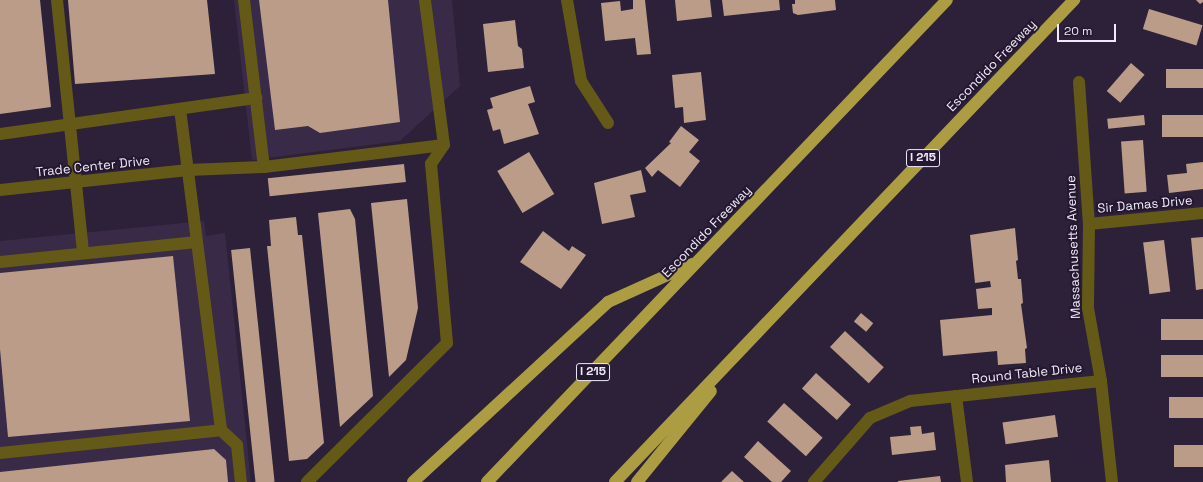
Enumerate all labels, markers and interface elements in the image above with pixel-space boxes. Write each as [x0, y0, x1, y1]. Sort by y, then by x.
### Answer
scale bar [1059, 16, 1118, 42]
street label: Escondido Freeway [944, 17, 1040, 115]
text: 20 m [1064, 23, 1092, 39]
road number: I 215 [906, 148, 940, 168]
street label: Trade Center Drive [35, 153, 151, 181]
street label: Massachusetts Avenue [1064, 175, 1084, 319]
street label: Escondido Freeway [659, 183, 755, 281]
street label: Sir Damas Drive [1097, 193, 1193, 217]
street label: Round Table Drive [971, 360, 1083, 388]
road number: I 215 [576, 362, 610, 382]

